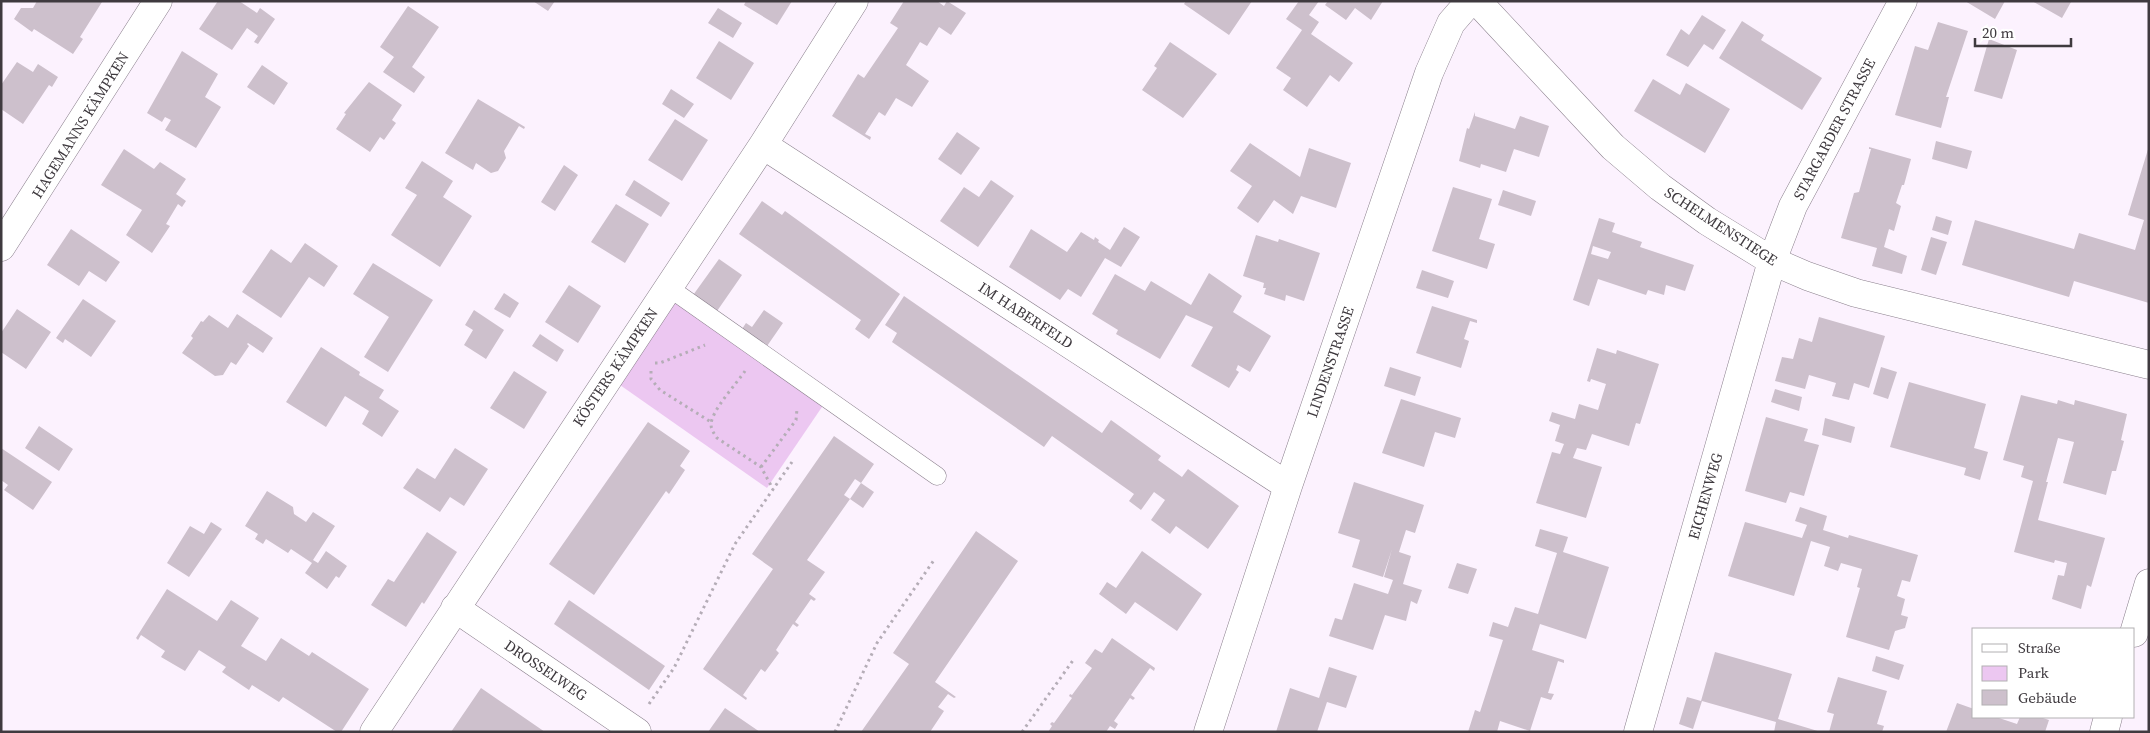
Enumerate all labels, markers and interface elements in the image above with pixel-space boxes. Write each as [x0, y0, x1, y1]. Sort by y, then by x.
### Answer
scale bar [1975, 15, 2071, 47]
text: 20 m [1982, 22, 2014, 43]
street label: HAGEMANNS KÄMPKEN [26, 48, 134, 202]
street label: STARGARDER STRASSE [1788, 55, 1880, 203]
street label: SCHELMENSTIEGE [1661, 182, 1781, 270]
street label: IM HABERFELD [975, 277, 1077, 353]
street label: KÖSTERS KÄMPKEN [567, 304, 663, 430]
street label: LINDENSTRASSE [1301, 304, 1359, 420]
street label: EICHENWEG [1683, 450, 1727, 542]
legend [1972, 628, 2135, 718]
street label: DROSSELWEG [501, 635, 591, 705]
text: Straße [2018, 637, 2061, 658]
text: Park [2018, 662, 2050, 683]
text: Gebäude [2018, 687, 2077, 708]

